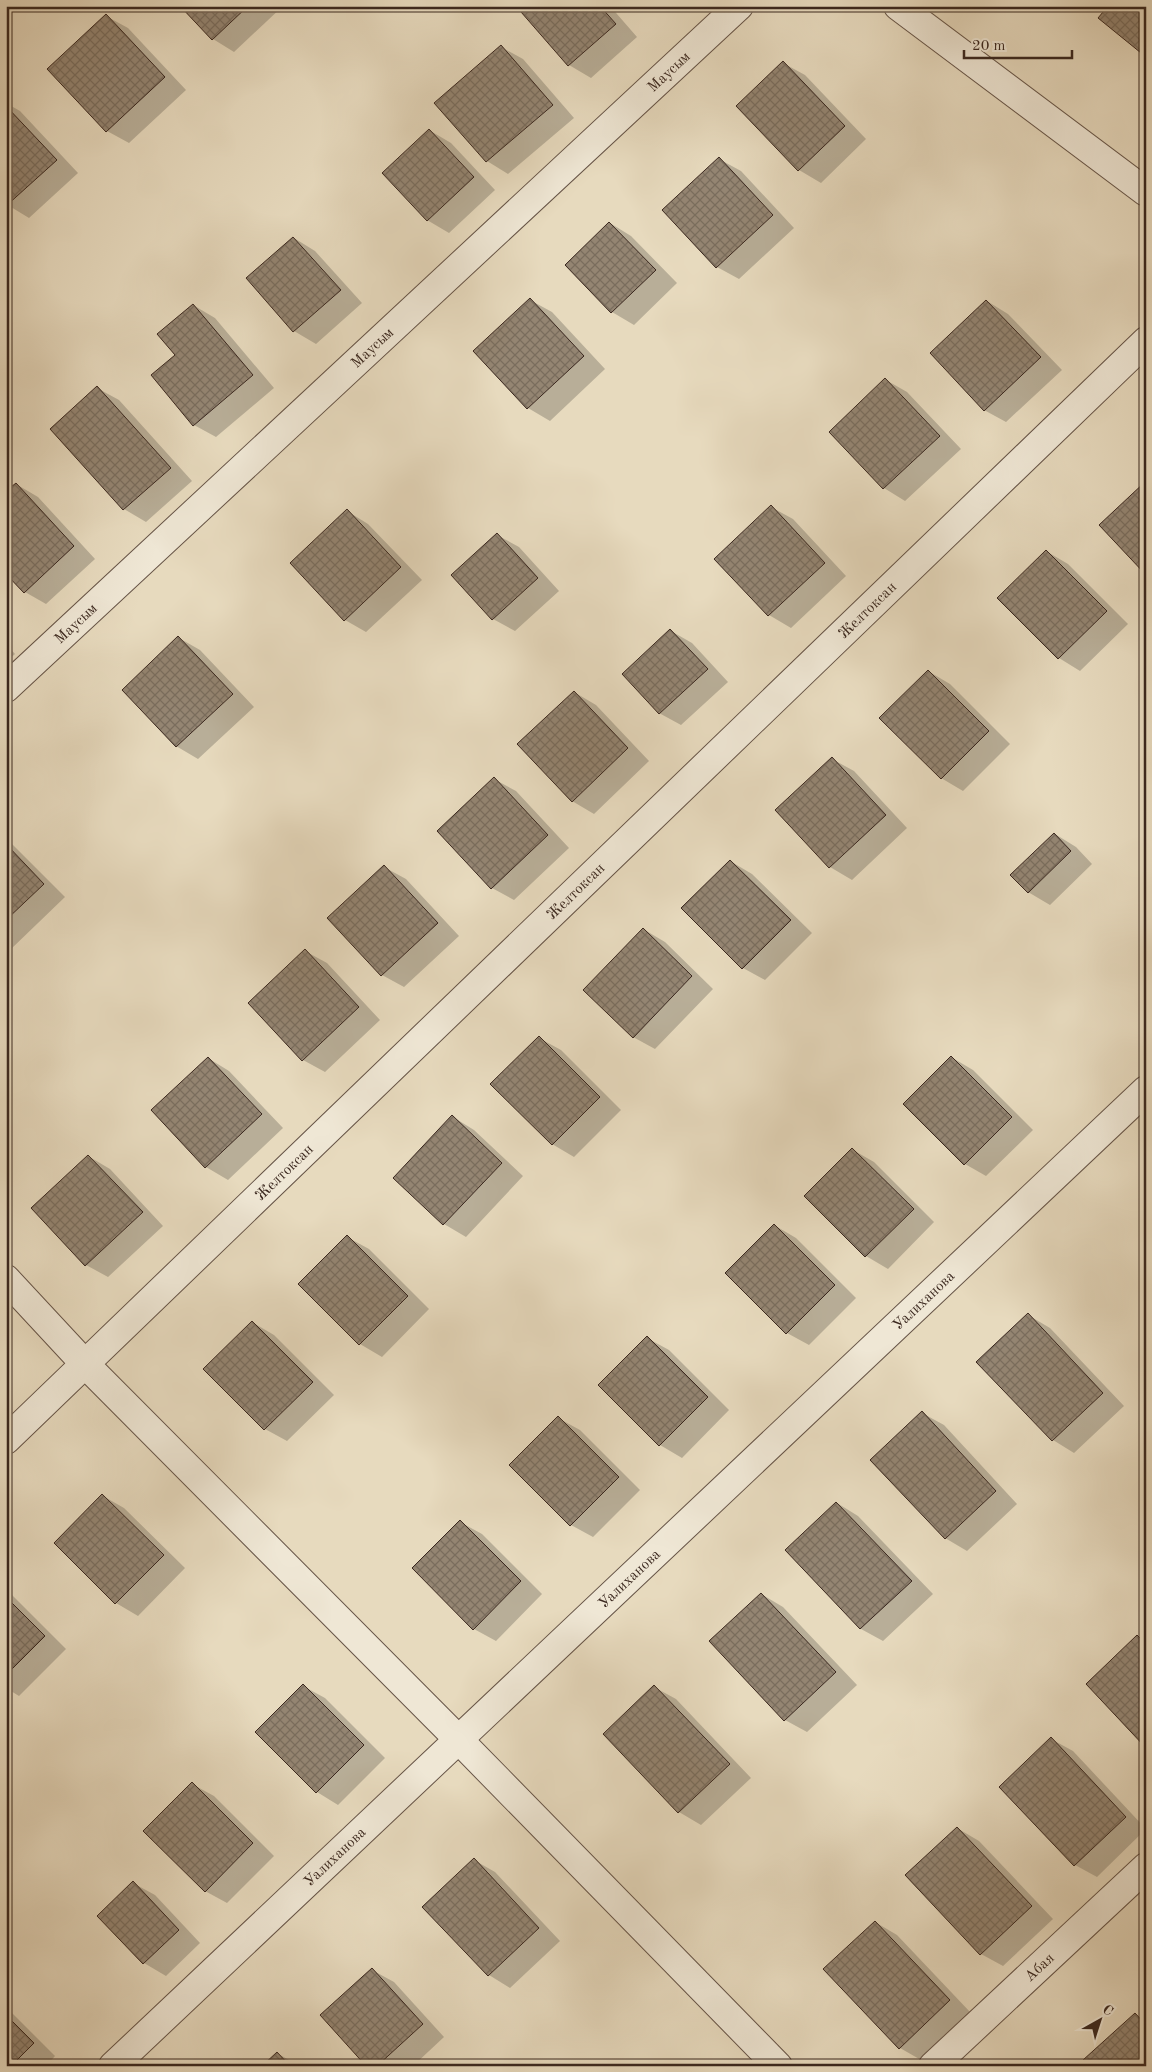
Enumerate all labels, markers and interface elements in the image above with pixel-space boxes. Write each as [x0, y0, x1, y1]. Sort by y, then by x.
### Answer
scale bar [964, 28, 1072, 60]
text: 20 m [972, 39, 1006, 54]
street label: Маусым [646, 49, 694, 96]
street label: Маусым [349, 325, 397, 372]
street label: Желтоксан [836, 580, 900, 642]
street label: Маусым [53, 601, 101, 647]
street label: Желтоксан [545, 861, 608, 923]
street label: Желтоксан [253, 1142, 317, 1204]
street label: Уалиханова [891, 1269, 959, 1334]
street label: Уалиханова [596, 1547, 664, 1612]
street label: Уалиханова [302, 1825, 370, 1890]
street label: Абая [1022, 1951, 1058, 1985]
north arrow [1074, 1994, 1124, 2044]
text: С [1100, 2002, 1116, 2019]

